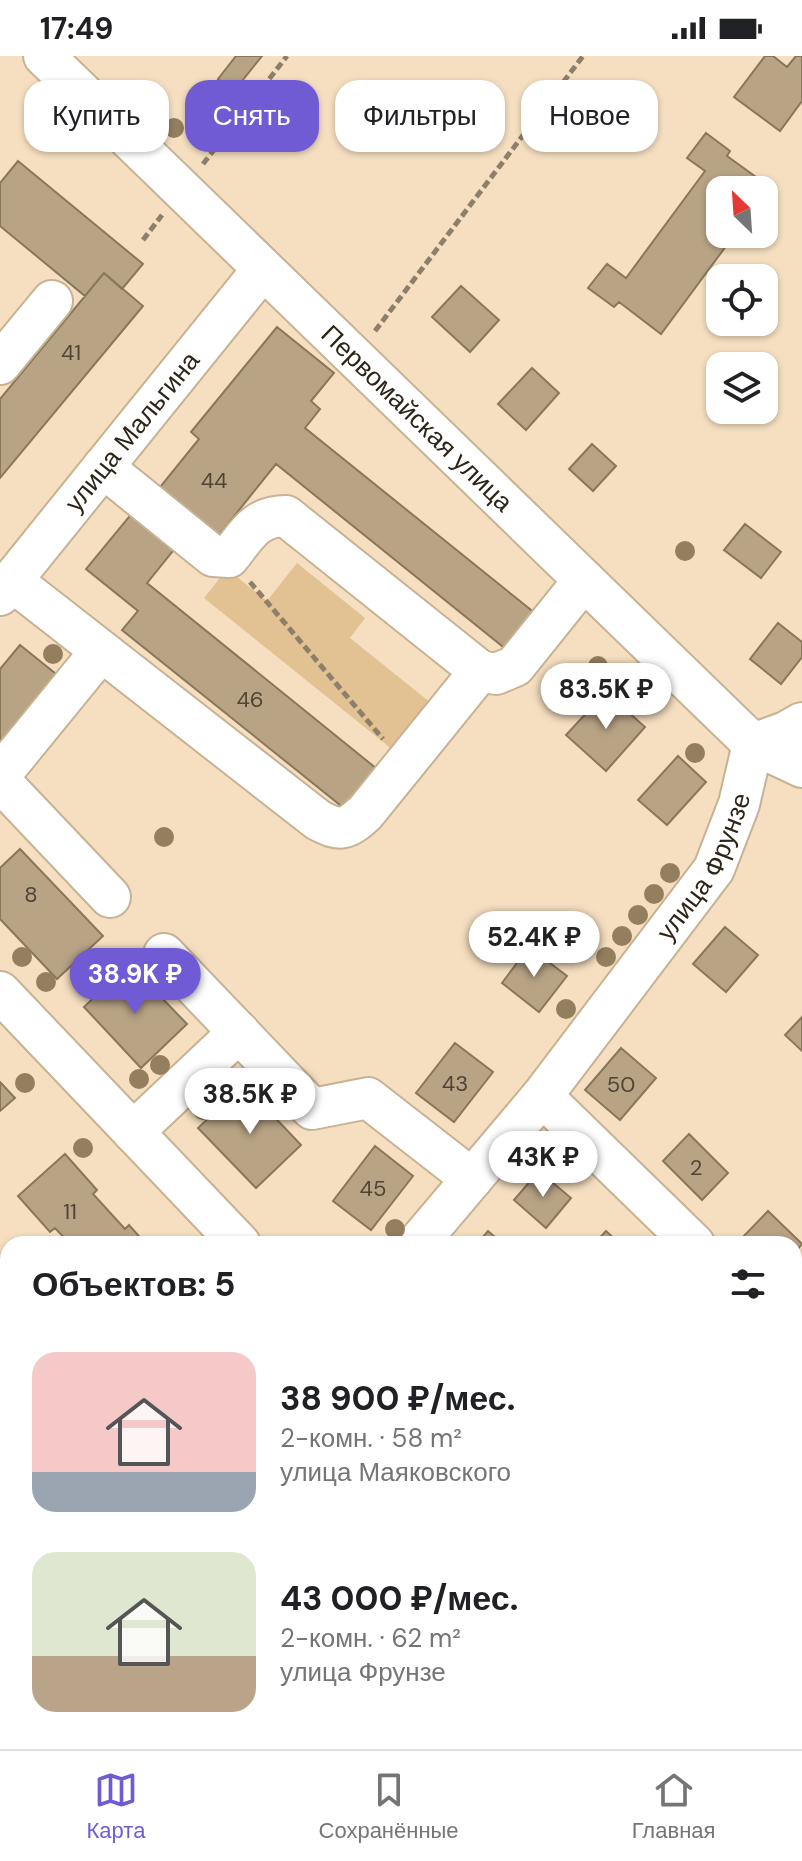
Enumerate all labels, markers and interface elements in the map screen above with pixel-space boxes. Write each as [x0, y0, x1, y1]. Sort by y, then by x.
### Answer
text: 17:49 [40, 9, 113, 48]
chip: Купить [24, 80, 169, 152]
chip: Снять [185, 80, 319, 152]
chip: Фильтры [335, 80, 505, 152]
chip: Новое [521, 80, 658, 152]
north arrow [706, 176, 778, 248]
map controls [706, 176, 778, 424]
button: locate [706, 264, 778, 336]
street label: Первомайская улица [314, 317, 521, 519]
house number: 41 [61, 338, 81, 367]
street label: улица Мальгина [57, 344, 207, 519]
button: layers [706, 352, 778, 424]
house number: 44 [201, 466, 227, 495]
pin: 83.5K ₽ [532, 663, 680, 731]
text: 83.5K ₽ [559, 672, 653, 706]
house number: 46 [236, 685, 264, 714]
street label: улица Фрунзе [649, 790, 758, 947]
house number: 8 [24, 880, 38, 909]
pin: 52.4K ₽ [460, 911, 608, 979]
text: 52.4K ₽ [487, 920, 581, 954]
pin: 38.9K ₽ [61, 948, 209, 1016]
text: 38.9K ₽ [88, 957, 182, 991]
pin: 38.5K ₽ [176, 1068, 324, 1136]
house number: 43 [442, 1069, 468, 1098]
house number: 50 [607, 1070, 635, 1099]
text: 38.5K ₽ [203, 1077, 297, 1111]
pin: 43K ₽ [487, 1131, 599, 1199]
text: 43K ₽ [507, 1140, 579, 1174]
house number: 2 [690, 1153, 702, 1182]
house number: 45 [360, 1174, 386, 1203]
house number: 11 [63, 1197, 77, 1226]
text: Объектов: 5 [32, 1262, 235, 1307]
icon: filters [726, 1262, 770, 1306]
text: 38 900 ₽/мес. [280, 1376, 515, 1421]
icon: home [96, 1384, 192, 1480]
text: 2-комн. · 58 m² [280, 1421, 462, 1455]
text: улица Маяковского [280, 1455, 511, 1489]
text: 43 000 ₽/мес. [280, 1576, 518, 1621]
icon: home [96, 1584, 192, 1680]
text: 2-комн. · 62 m² [280, 1621, 461, 1655]
text: улица Фрунзе [280, 1655, 446, 1689]
tab: Карта [87, 1768, 145, 1845]
tab: Сохранённые [319, 1768, 459, 1845]
tab: Главная [632, 1768, 715, 1845]

